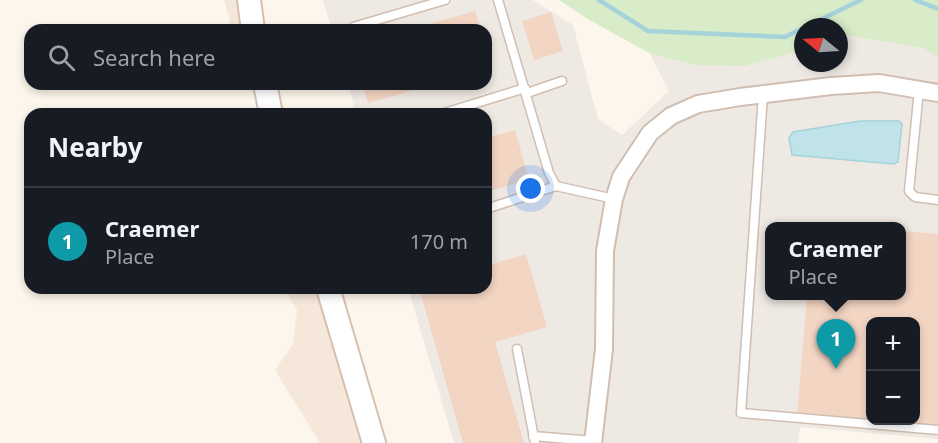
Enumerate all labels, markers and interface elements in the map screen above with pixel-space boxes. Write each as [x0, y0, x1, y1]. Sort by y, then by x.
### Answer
north arrow [794, 18, 848, 72]
search box [24, 24, 492, 90]
icon: search [45, 41, 78, 74]
text: Search here [93, 42, 215, 72]
text: Nearby [48, 129, 143, 165]
your location [516, 174, 545, 203]
text: Craemer [105, 213, 199, 243]
popup [765, 222, 906, 300]
text: 1 [62, 228, 73, 255]
text: 170 m [410, 228, 468, 255]
text: Craemer [788, 233, 883, 263]
text: Place [105, 243, 154, 270]
text: Place [788, 263, 838, 290]
map controls [866, 317, 920, 425]
button: + [866, 317, 920, 371]
pin: 1 [816, 320, 856, 369]
button: − [866, 371, 920, 425]

